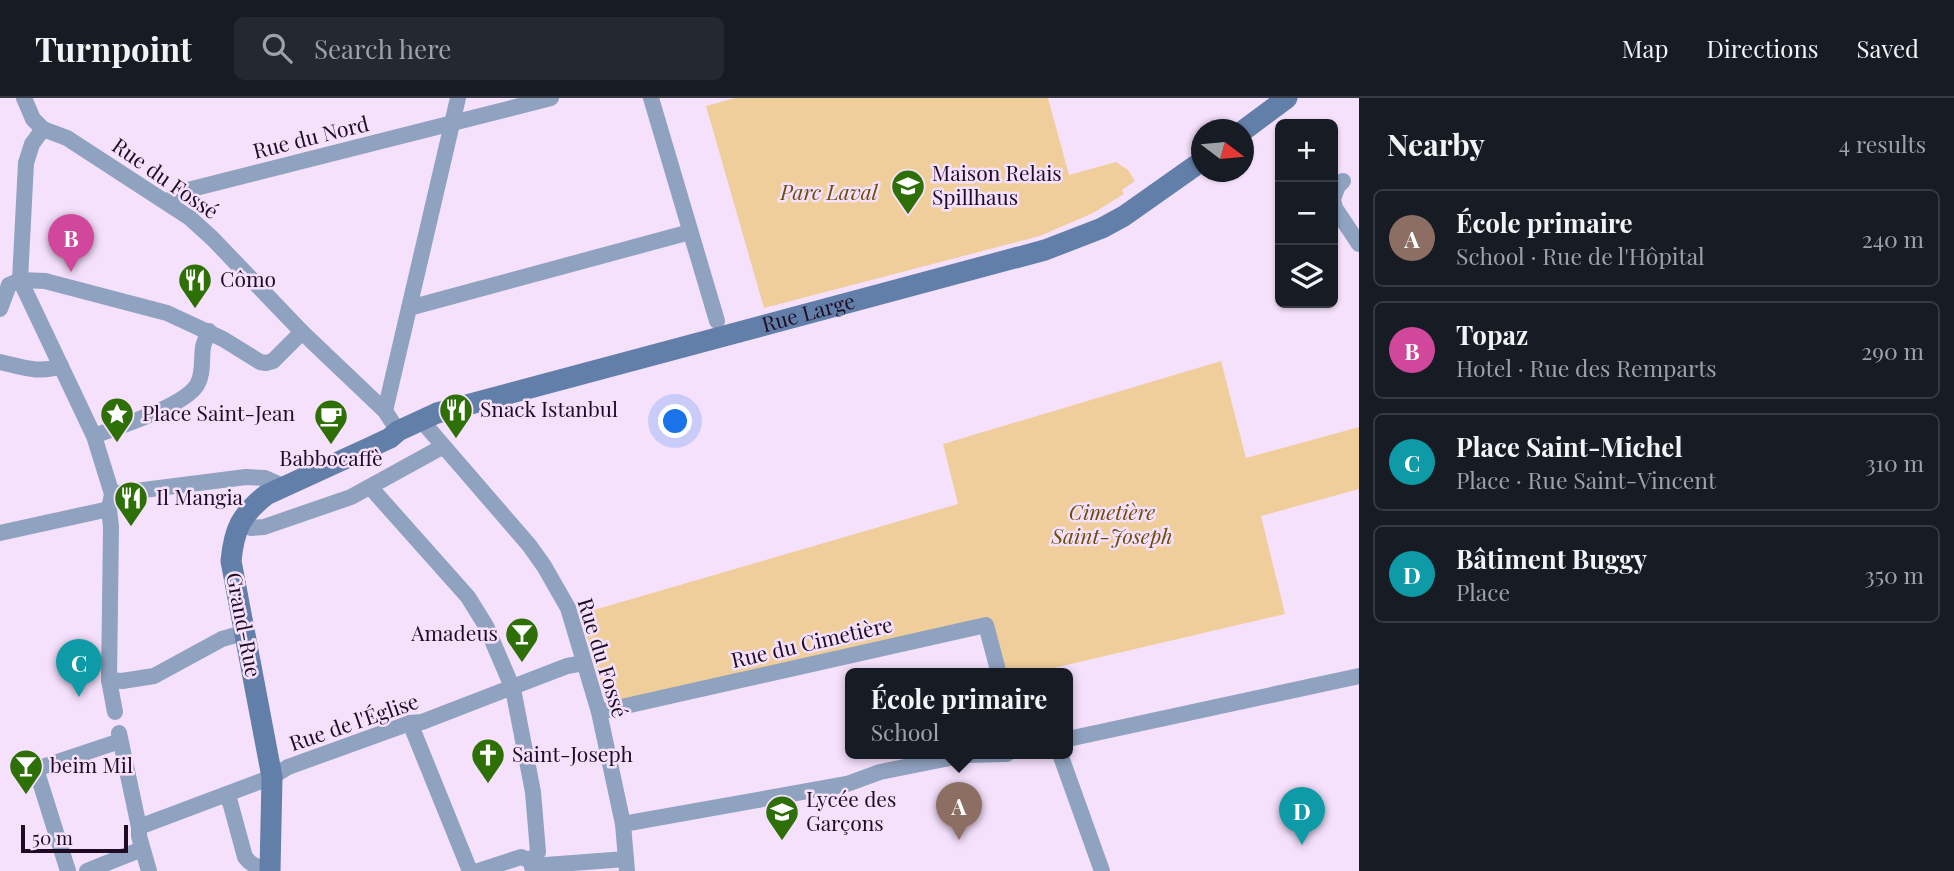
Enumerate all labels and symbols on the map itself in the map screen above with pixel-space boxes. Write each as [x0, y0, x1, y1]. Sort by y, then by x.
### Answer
street label: Rue du Nord [250, 108, 371, 164]
north arrow [1191, 119, 1254, 182]
street label: Rue du Fossé [107, 130, 225, 224]
place label: Maison Relais Spillhaus [932, 158, 1062, 210]
school or university icon: Maison Relais Spillhaus [889, 167, 927, 216]
park label: Parc Laval [779, 177, 879, 205]
pin: B [48, 214, 94, 272]
restaurant icon: Cômo [176, 261, 214, 310]
place label: Cômo [220, 264, 276, 292]
street label: Rue Large [758, 286, 858, 337]
restaurant icon: Snack Istanbul [437, 391, 475, 440]
place label: Snack Istanbul [480, 394, 618, 422]
place icon: Place Saint-Jean [98, 395, 136, 444]
cafe icon: Babbocaffè [312, 397, 350, 446]
place label: Place Saint-Jean [142, 398, 296, 426]
your location [658, 404, 692, 438]
place label: Babbocaffè [279, 443, 383, 471]
restaurant icon: Il Mangia [112, 479, 150, 528]
place label: Il Mangia [156, 482, 244, 510]
park label: Cimetière Saint-Joseph [1050, 497, 1173, 549]
street label: Grand-Rue [221, 570, 269, 679]
street label: Rue du Fossé [572, 594, 635, 721]
street label: Rue du Cimetière [728, 609, 895, 673]
bar icon: Amadeus [503, 615, 541, 664]
place label: Amadeus [410, 618, 498, 646]
pin: C [56, 639, 102, 697]
street label: Rue de l'Église [285, 686, 422, 756]
church icon: Saint-Joseph [469, 736, 507, 785]
place label: Saint-Joseph [512, 739, 634, 767]
bar icon: beim Mil [7, 747, 45, 796]
place label: beim Mil [50, 750, 133, 778]
pin: A [936, 782, 982, 840]
place label: Lycée des Garçons [806, 784, 896, 836]
pin: D [1279, 787, 1325, 845]
school or university icon: Lycée des Garçons [763, 793, 801, 842]
scale bar [21, 822, 128, 854]

